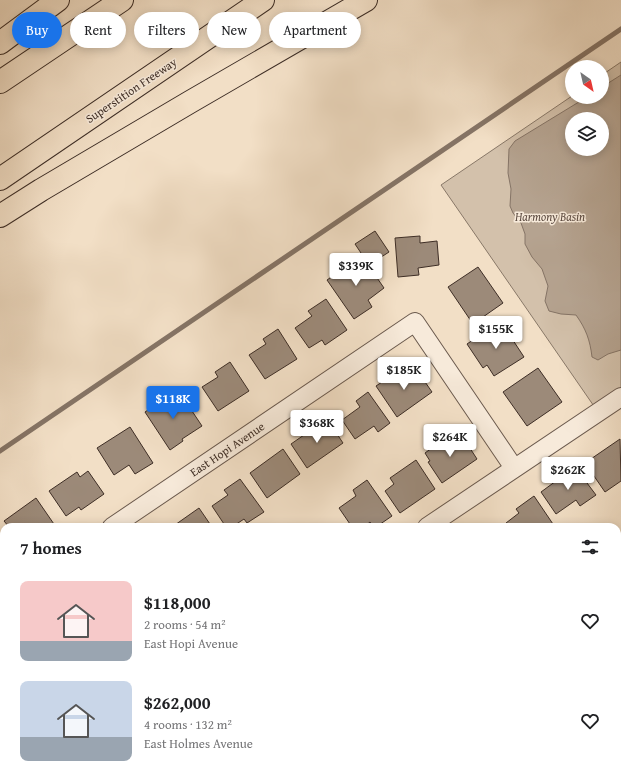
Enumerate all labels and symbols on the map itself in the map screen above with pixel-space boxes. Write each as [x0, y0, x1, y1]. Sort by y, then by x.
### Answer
street label: Superstition Freeway [82, 53, 180, 127]
north arrow [565, 60, 609, 104]
park label: Harmony Basin [514, 208, 585, 225]
pin: $339K [328, 253, 384, 287]
pin: $155K [468, 316, 524, 350]
pin: $185K [376, 357, 432, 391]
pin: $118K [145, 386, 201, 420]
pin: $368K [289, 410, 345, 444]
street label: East Hopi Avenue [186, 417, 268, 480]
pin: $264K [422, 424, 478, 458]
pin: $262K [540, 457, 596, 491]

